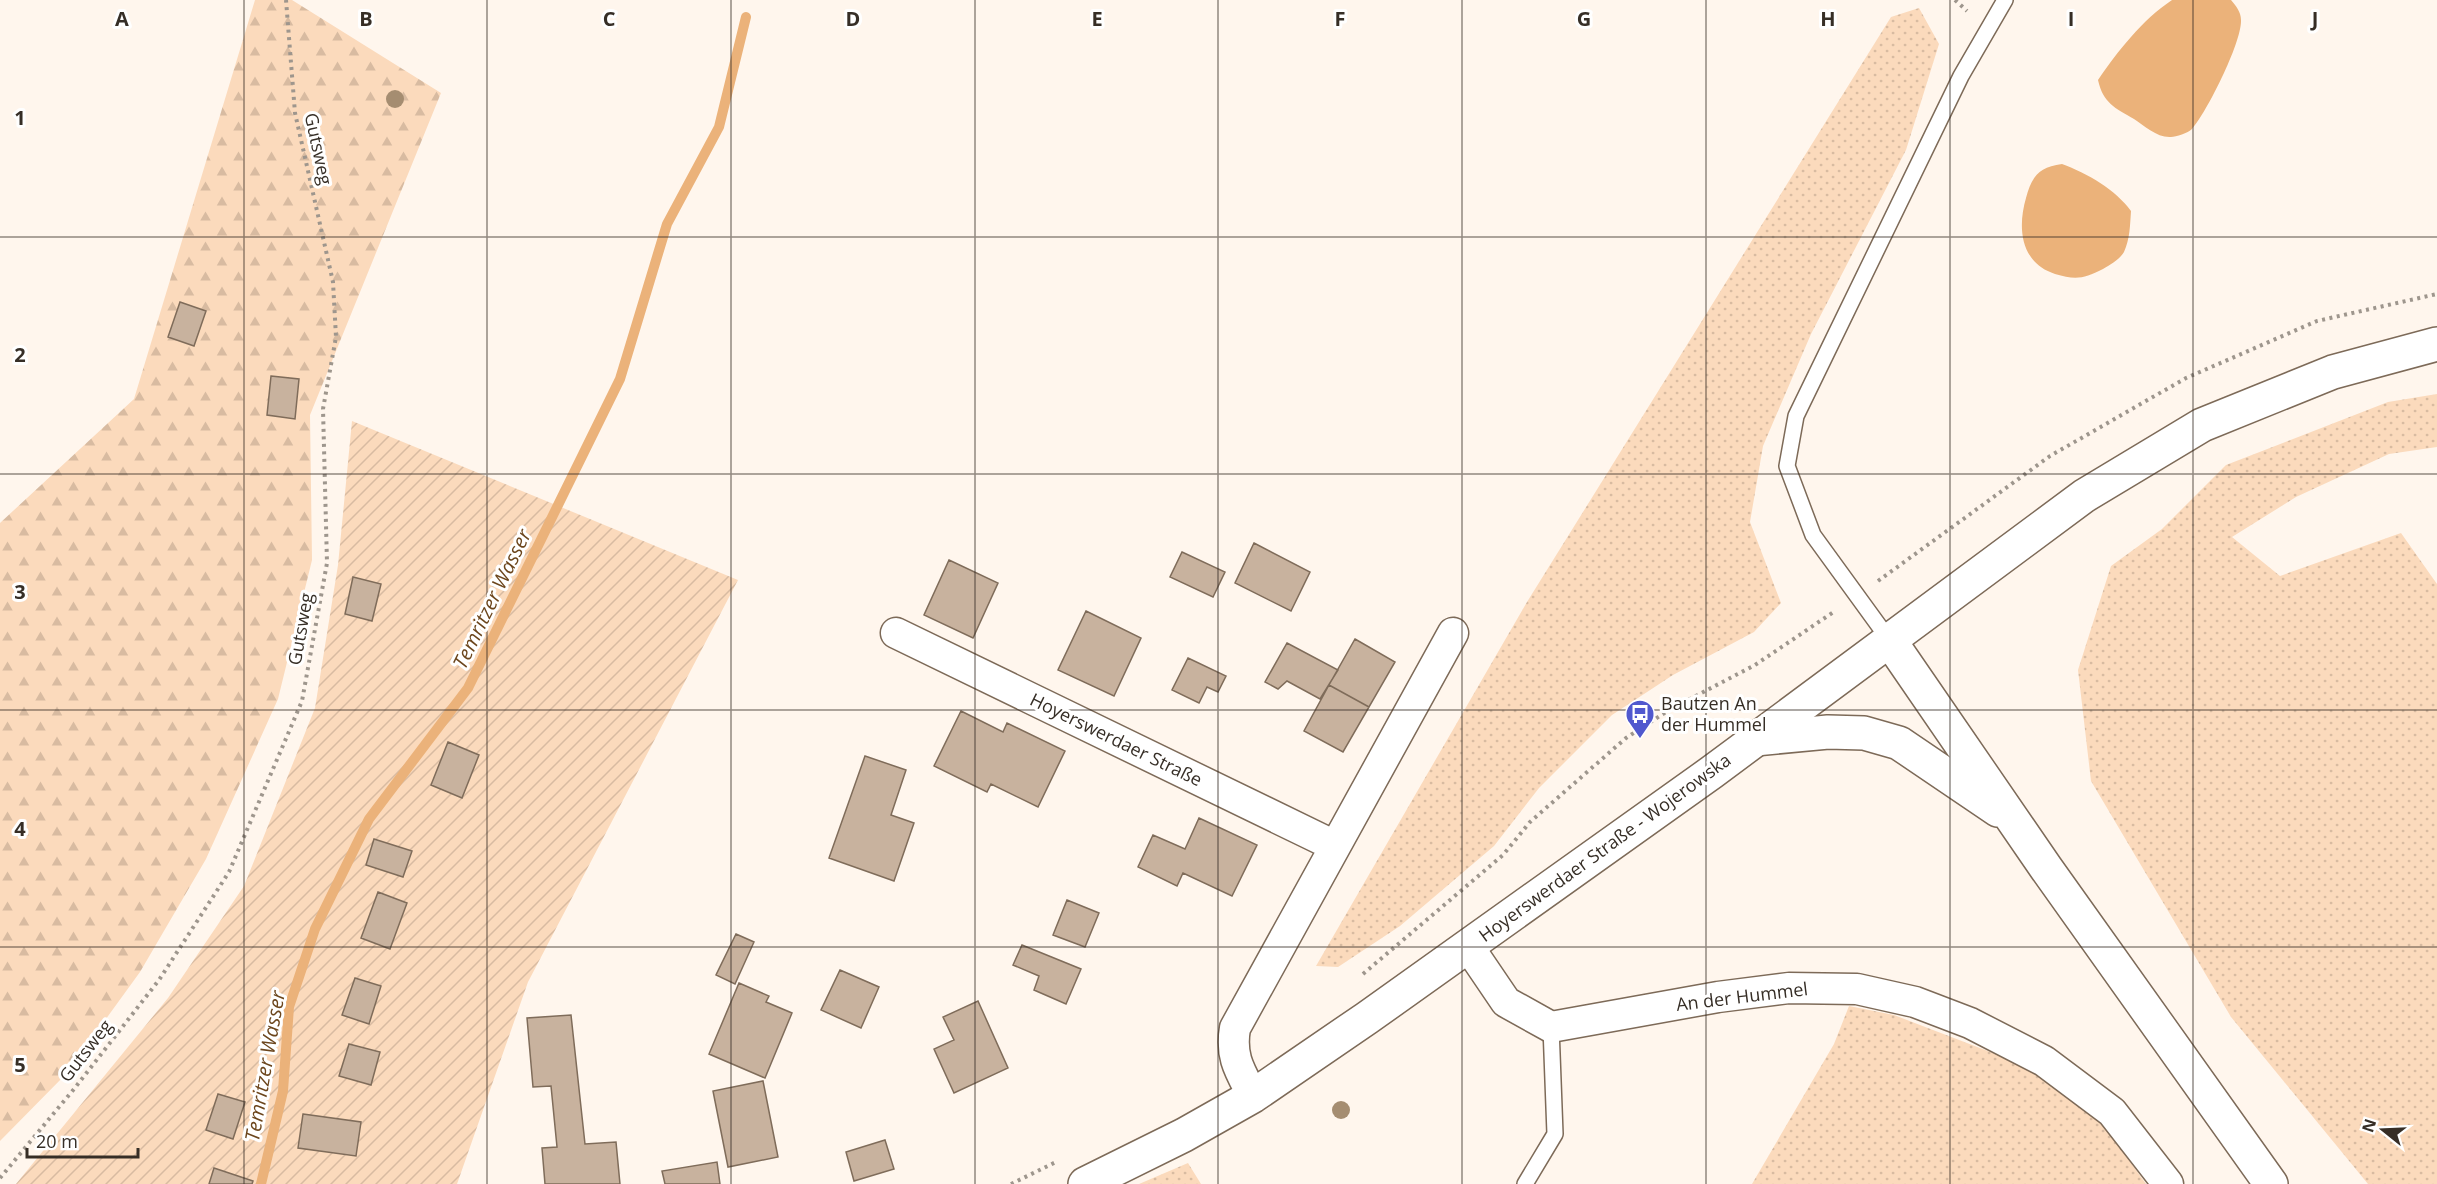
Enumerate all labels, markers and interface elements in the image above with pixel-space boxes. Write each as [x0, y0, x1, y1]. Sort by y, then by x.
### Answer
text: A [115, 5, 129, 32]
text: B [359, 5, 373, 32]
text: C [603, 5, 616, 32]
text: D [846, 5, 860, 32]
text: E [1091, 5, 1103, 32]
text: F [1335, 5, 1345, 32]
text: G [1577, 5, 1591, 32]
text: H [1820, 5, 1836, 32]
text: I [2068, 5, 2074, 32]
text: J [2310, 5, 2318, 32]
text: 1 [14, 104, 26, 131]
street label: Gutsweg [300, 111, 338, 187]
text: 2 [14, 341, 26, 368]
water label: Temritzer Wasser [446, 523, 538, 673]
text: 3 [14, 578, 26, 605]
street label: Gutsweg [282, 591, 318, 667]
street label: Hoyerswerdaer Straße [1026, 687, 1206, 791]
place label: Bautzen An der Hummel [1661, 691, 1766, 736]
bus stop icon: Bautzen An der Hummel [1624, 698, 1656, 740]
street label: Hoyerswerdaer Straße - Wojerowska [1474, 748, 1735, 947]
text: 4 [14, 815, 26, 842]
street label: An der Hummel [1675, 976, 1809, 1016]
water label: Temritzer Wasser [238, 987, 291, 1143]
street label: Gutsweg [53, 1014, 117, 1087]
text: 5 [14, 1051, 26, 1078]
north arrow [2353, 1100, 2413, 1160]
text: N [2356, 1116, 2381, 1135]
scale bar [27, 1121, 138, 1159]
text: 20 m [36, 1129, 78, 1153]

